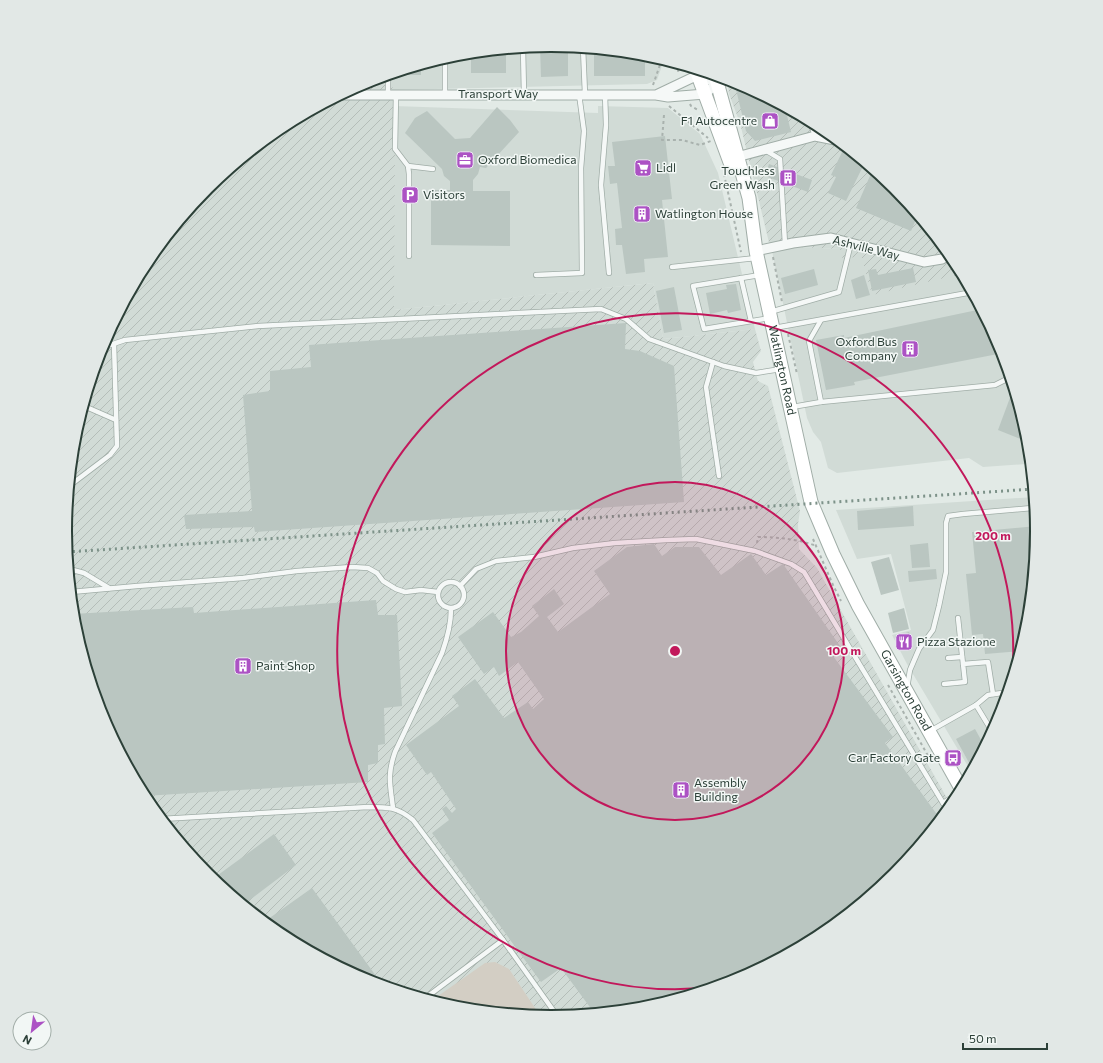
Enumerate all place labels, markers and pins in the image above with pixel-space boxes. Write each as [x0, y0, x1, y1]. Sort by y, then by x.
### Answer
shop icon: F1 Autocentre [760, 111, 780, 131]
place label: F1 Autocentre [681, 113, 757, 127]
office icon: Oxford Biomedica [455, 150, 475, 170]
place label: Oxford Biomedica [478, 152, 577, 166]
supermarket icon: Lidl [633, 158, 653, 178]
place label: Lidl [656, 160, 676, 174]
place label: Touchless Green Wash [710, 163, 775, 191]
building icon: Touchless Green Wash [778, 168, 798, 188]
parking icon: Visitors [400, 185, 420, 205]
place label: Visitors [423, 187, 465, 201]
building icon: Watlington House [632, 204, 652, 224]
place label: Watlington House [655, 206, 753, 220]
place label: Oxford Bus Company [836, 334, 897, 362]
building icon: Oxford Bus Company [900, 339, 920, 359]
restaurant icon: Pizza Stazione [894, 632, 914, 652]
place label: Pizza Stazione [917, 634, 996, 648]
centre of rings [668, 644, 682, 658]
building icon: Paint Shop [233, 656, 253, 676]
place label: Paint Shop [256, 658, 315, 672]
bus stop icon: Car Factory Gate [943, 748, 963, 768]
place label: Car Factory Gate [848, 750, 940, 764]
place label: Assembly Building [694, 775, 746, 803]
building icon: Assembly Building [671, 780, 691, 800]

